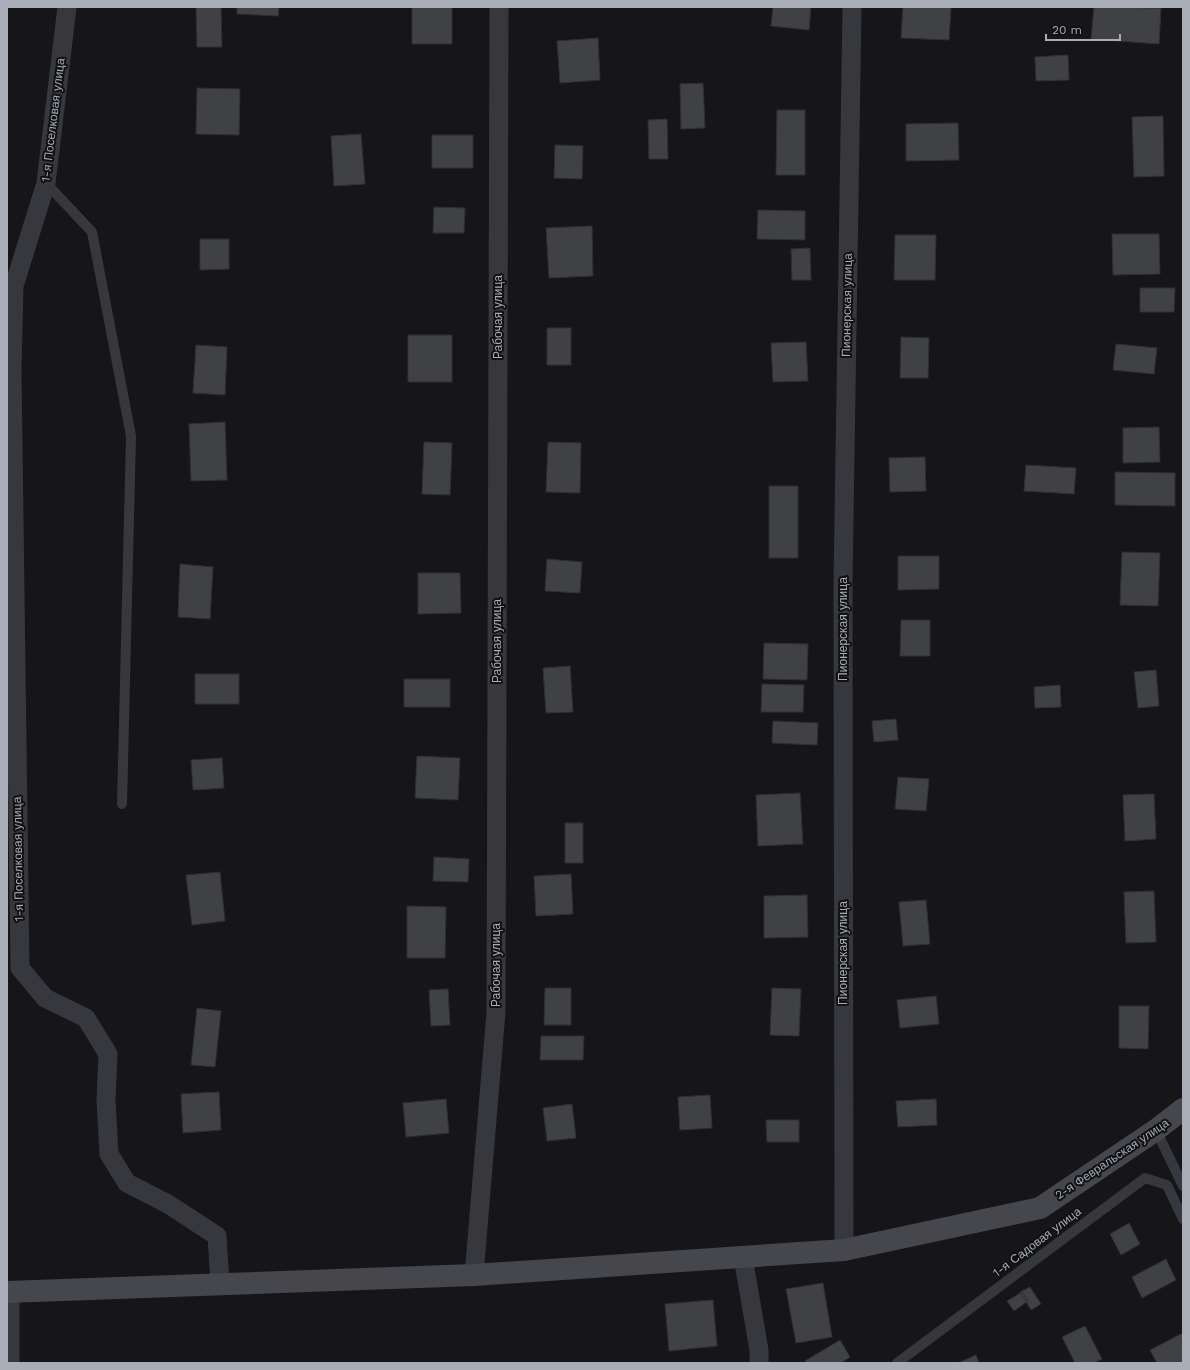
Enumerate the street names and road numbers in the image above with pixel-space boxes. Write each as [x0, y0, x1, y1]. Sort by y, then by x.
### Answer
street label: 1-я Поселковая улица [38, 57, 68, 183]
street label: Пионерская улица [839, 253, 855, 357]
street label: Рабочая улица [491, 275, 505, 359]
street label: Пионерская улица [836, 577, 850, 681]
street label: Рабочая улица [490, 599, 504, 683]
street label: 1-я Поселковая улица [10, 796, 26, 921]
street label: Пионерская улица [836, 901, 850, 1005]
street label: Рабочая улица [489, 923, 503, 1007]
street label: 2-я Февральская улица [1053, 1116, 1172, 1202]
street label: 1-я Садовая улица [990, 1204, 1084, 1280]

